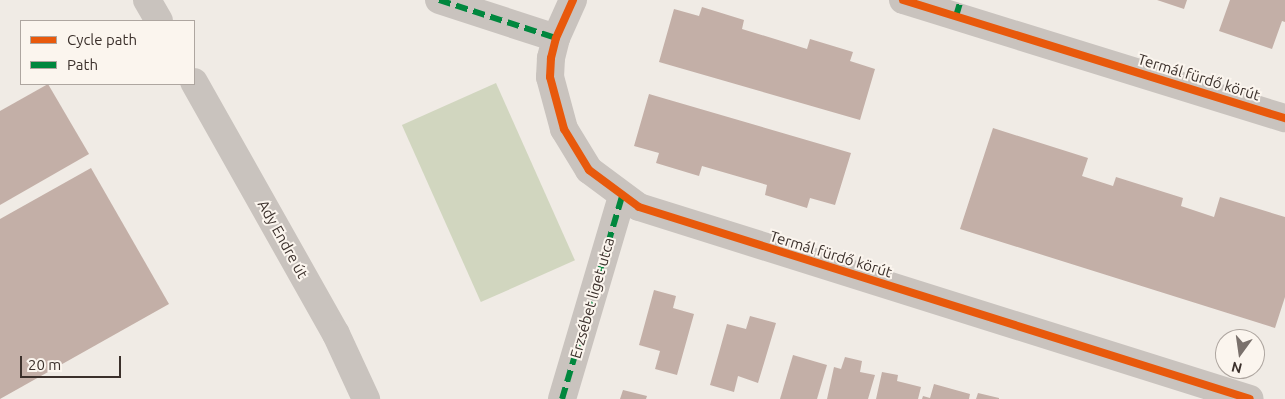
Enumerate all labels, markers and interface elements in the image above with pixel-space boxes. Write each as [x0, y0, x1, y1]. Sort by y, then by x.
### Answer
legend [20, 20, 195, 85]
text: Cycle path [67, 31, 137, 48]
street label: Termál fürdő körút [1136, 50, 1262, 104]
text: Path [67, 56, 98, 73]
street label: Ady Endre út [254, 197, 312, 281]
street label: Termál fürdő körút [768, 227, 894, 281]
street label: Erzsébet liget utca [566, 235, 618, 361]
north arrow [1215, 329, 1265, 379]
scale bar [22, 346, 124, 378]
text: 20 m [28, 356, 61, 373]
text: N [1230, 359, 1244, 377]

